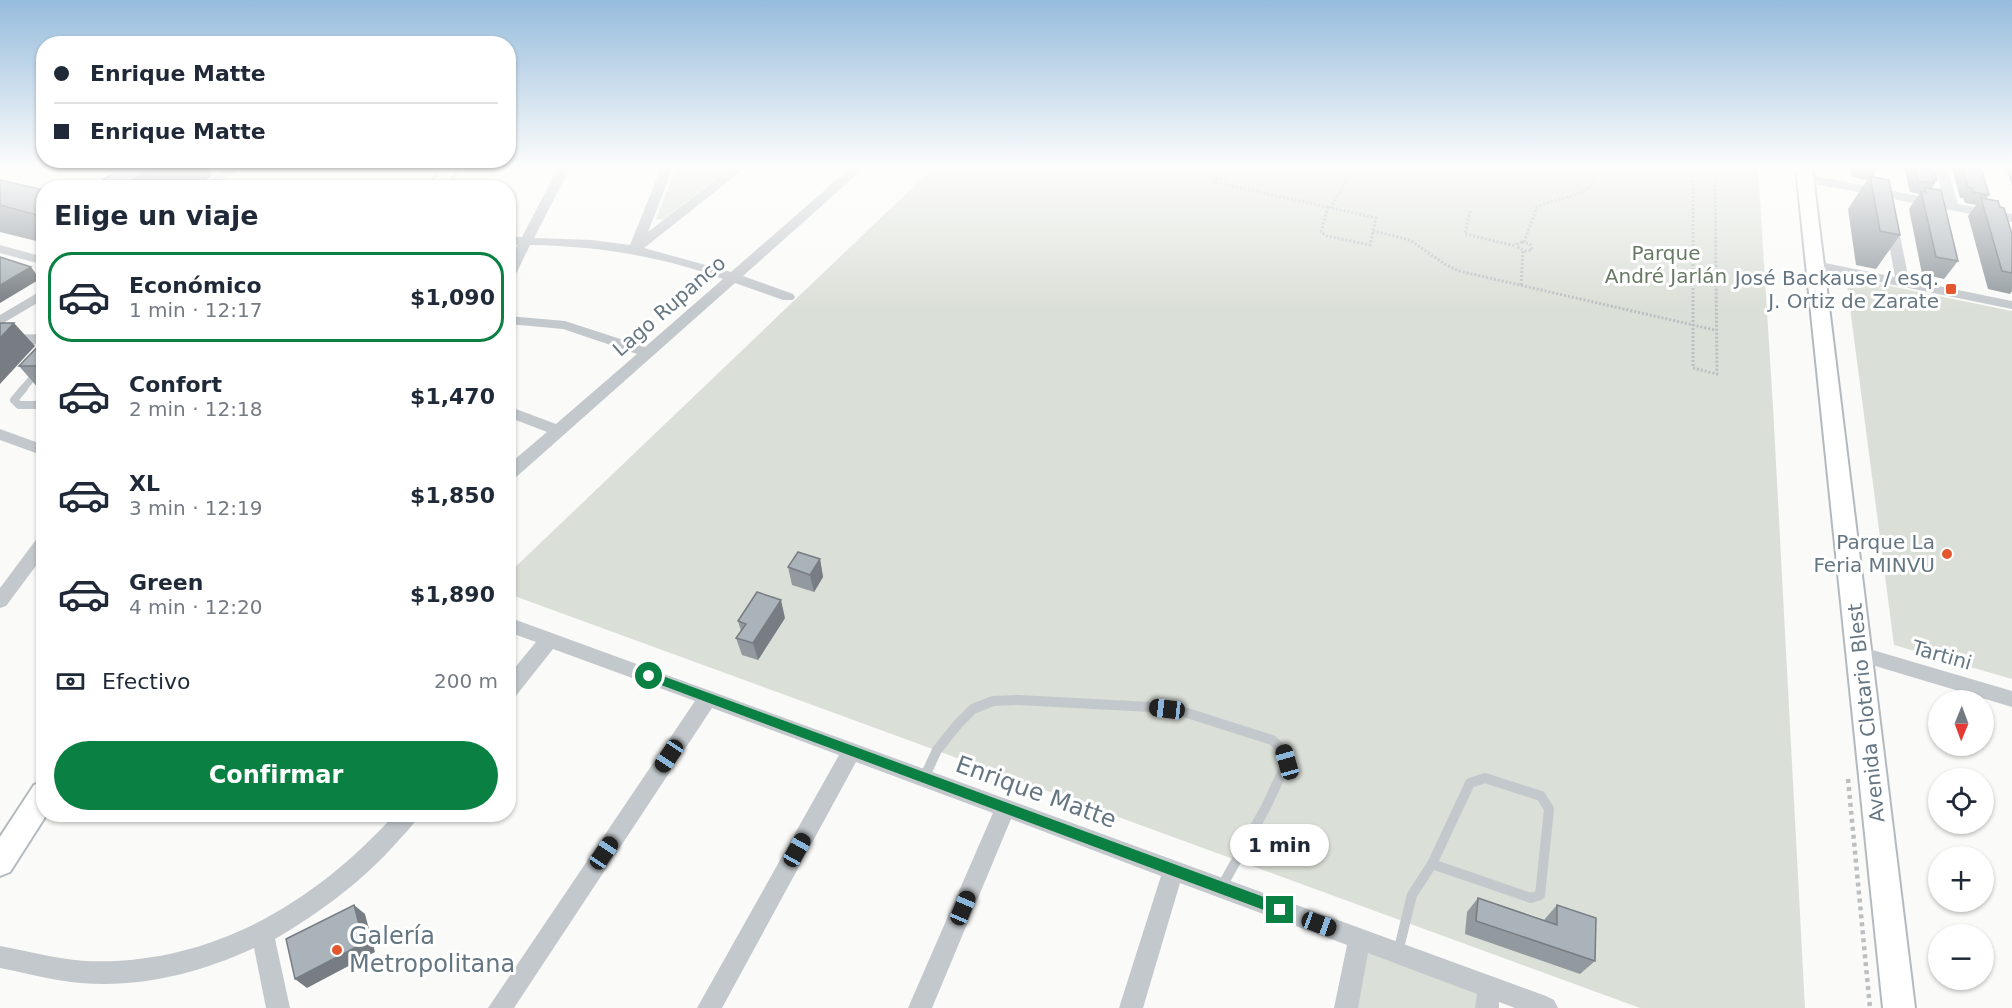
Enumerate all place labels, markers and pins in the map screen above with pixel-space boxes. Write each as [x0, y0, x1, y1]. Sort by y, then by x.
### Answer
place label: José Backause / esq. J. Ortiz de Zarate [1733, 266, 1939, 313]
marker: José Backause / esq. J. Ortiz de Zarate [1944, 282, 1958, 296]
place label: Parque La Feria MINVU [1813, 530, 1935, 577]
marker: Parque La Feria MINVU [1940, 547, 1954, 561]
place label: Galería Metropolitana [349, 922, 515, 978]
marker: Galería Metropolitana [330, 943, 344, 957]

